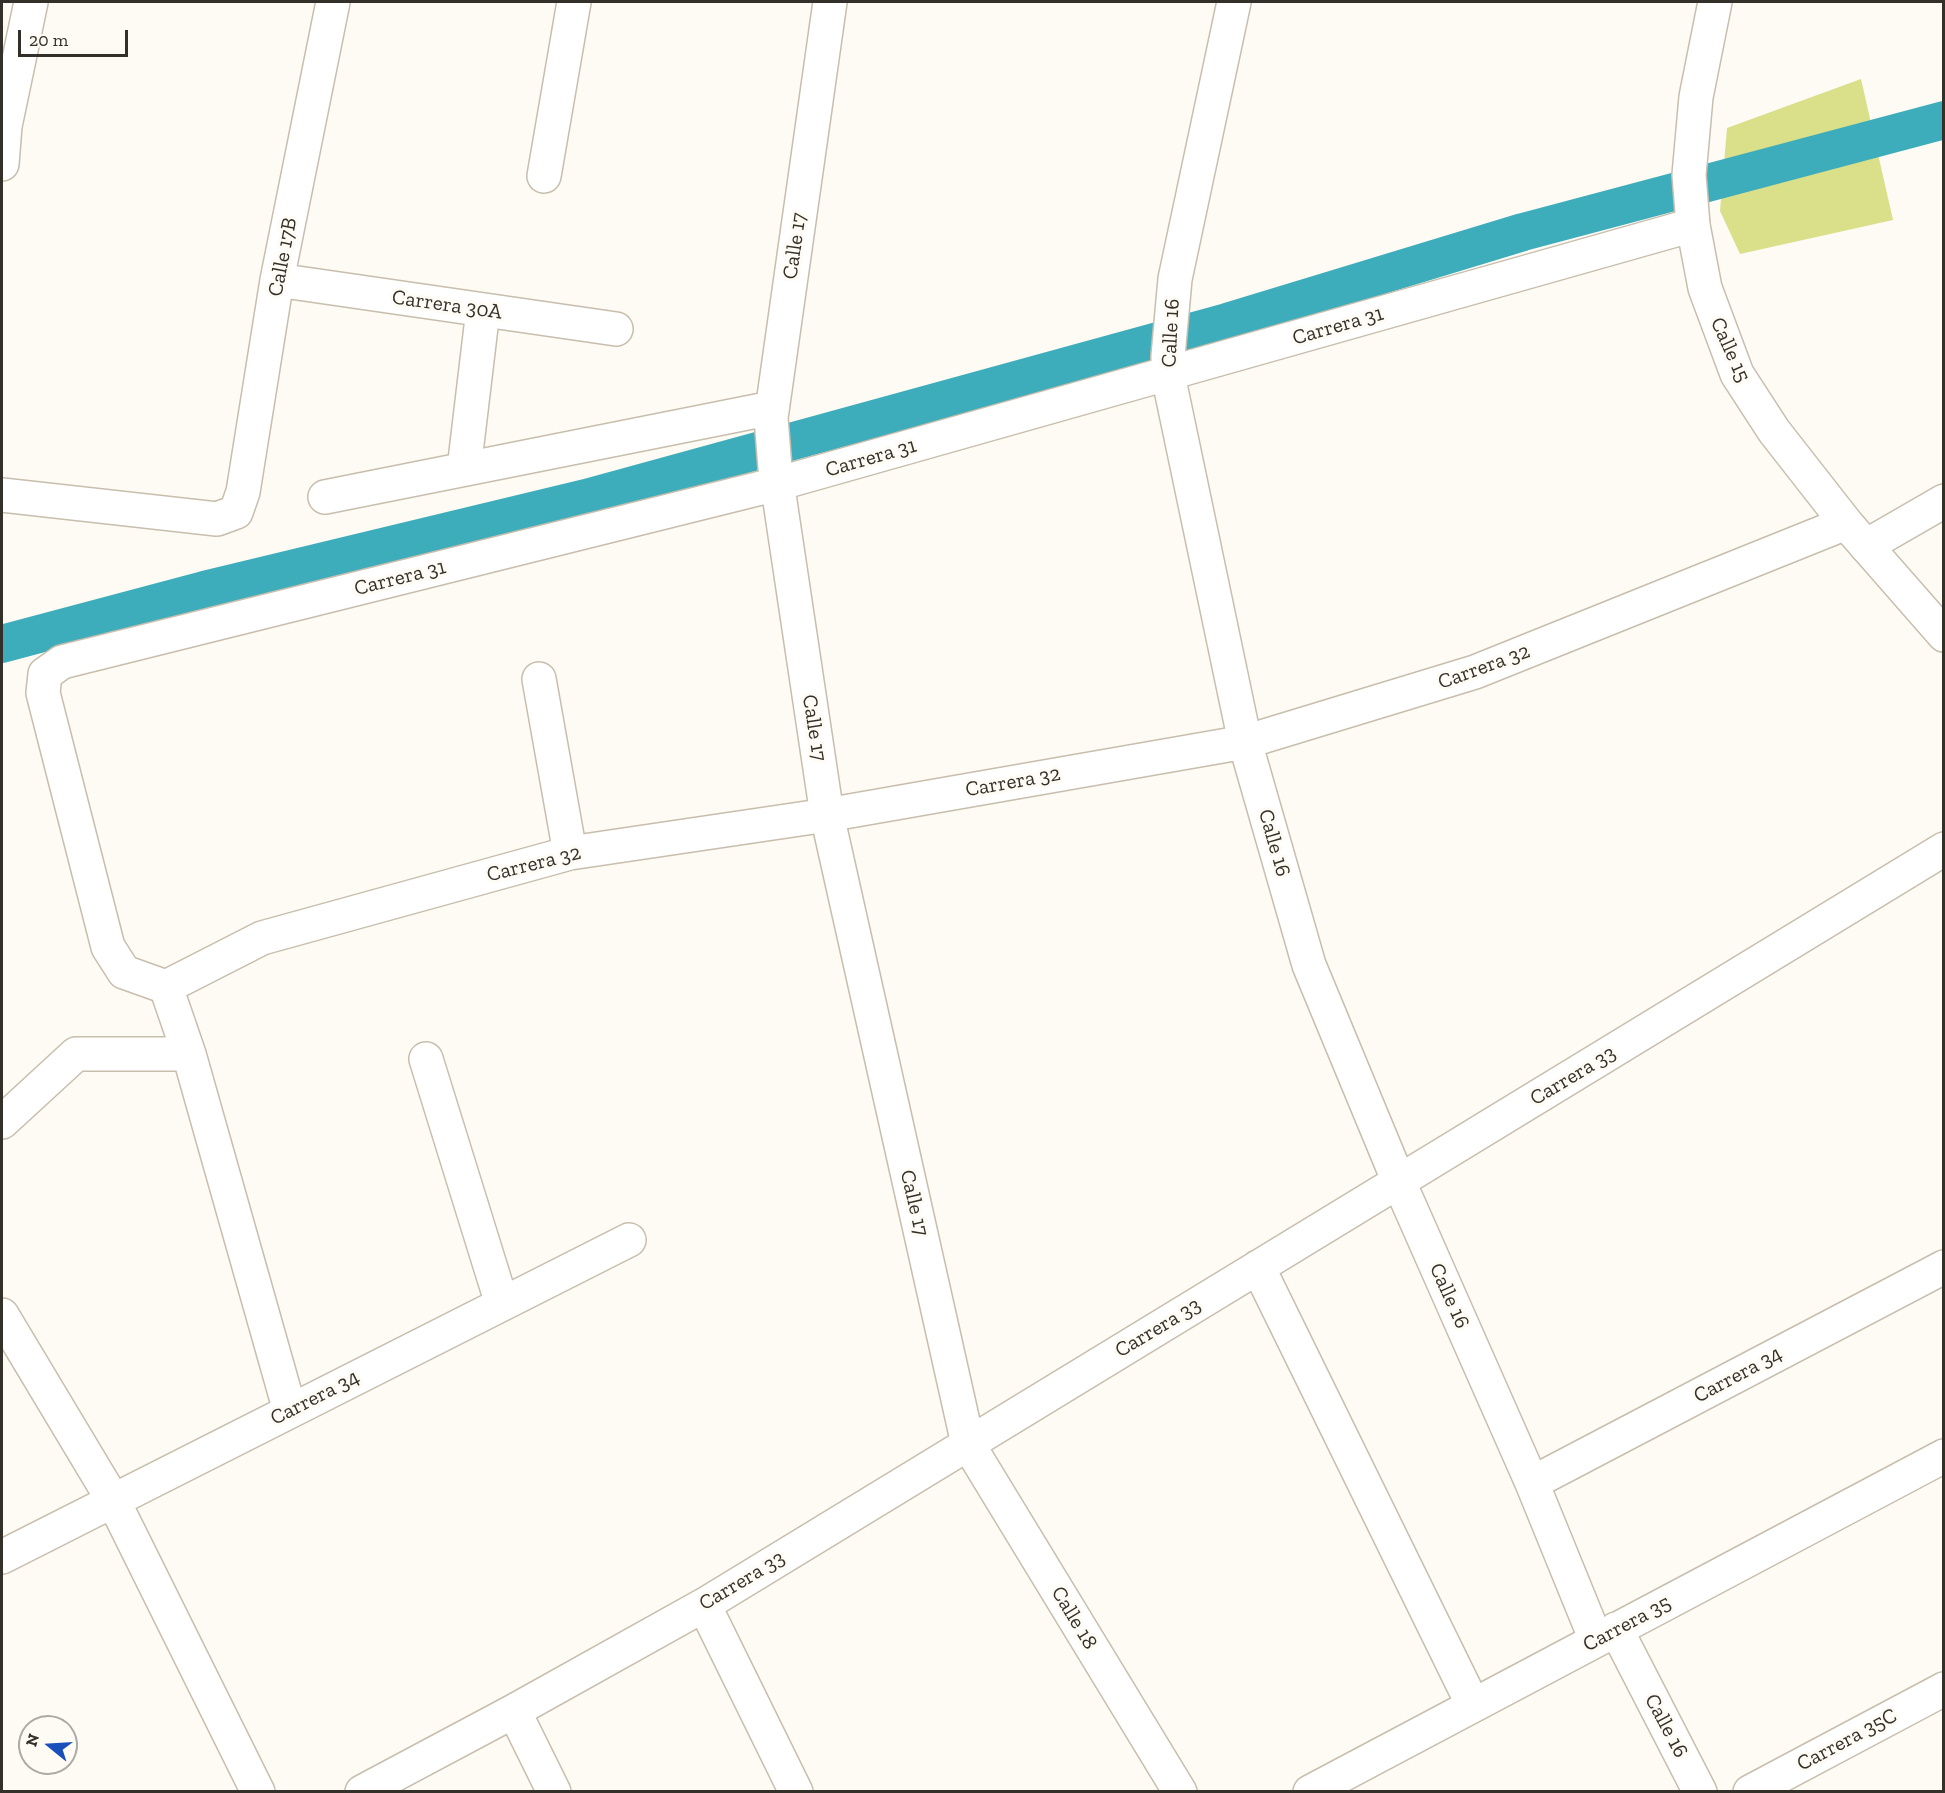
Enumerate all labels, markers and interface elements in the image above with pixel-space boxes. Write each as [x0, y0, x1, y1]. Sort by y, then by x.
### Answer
scale bar [21, 18, 130, 56]
text: 20 m [29, 29, 68, 51]
street label: Calle 17 [778, 211, 812, 281]
street label: Calle 17B [263, 215, 303, 299]
street label: Carrera 30A [390, 285, 504, 325]
street label: Calle 16 [1157, 298, 1185, 368]
street label: Carrera 31 [1290, 301, 1386, 351]
street label: Calle 15 [1705, 314, 1755, 386]
street label: Carrera 31 [823, 433, 919, 483]
street label: Carrera 31 [352, 554, 448, 602]
street label: Carrera 32 [1435, 639, 1533, 695]
street label: Calle 17 [796, 693, 832, 763]
street label: Carrera 32 [964, 761, 1062, 803]
street label: Calle 16 [1252, 806, 1296, 880]
street label: Carrera 32 [484, 840, 584, 888]
street label: Carrera 33 [1526, 1041, 1620, 1111]
street label: Calle 17 [894, 1167, 934, 1239]
street label: Calle 16 [1424, 1259, 1474, 1333]
street label: Carrera 33 [1111, 1293, 1205, 1363]
street label: Carrera 34 [1689, 1341, 1787, 1409]
street label: Carrera 34 [266, 1365, 364, 1431]
street label: Carrera 33 [695, 1546, 789, 1616]
street label: Calle 18 [1045, 1582, 1103, 1654]
street label: Carrera 35 [1579, 1590, 1675, 1658]
street label: Calle 16 [1639, 1690, 1693, 1762]
street label: Carrera 35C [1793, 1703, 1901, 1777]
north arrow [18, 1715, 78, 1775]
text: N [21, 1731, 43, 1749]

